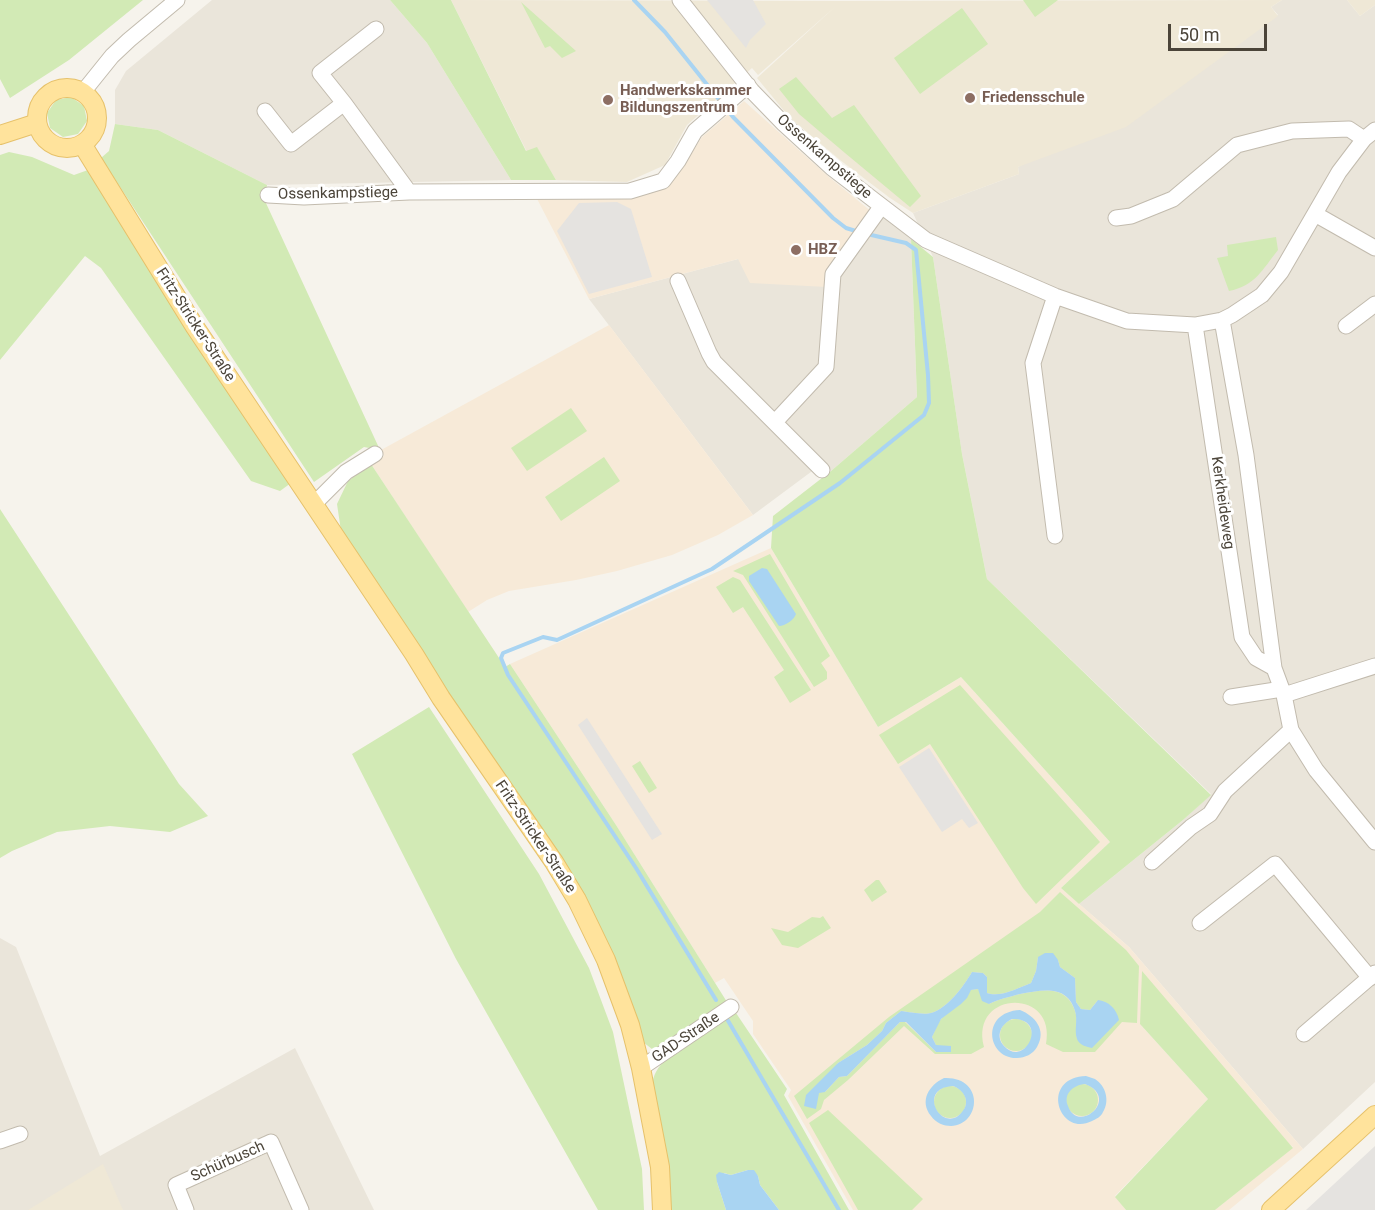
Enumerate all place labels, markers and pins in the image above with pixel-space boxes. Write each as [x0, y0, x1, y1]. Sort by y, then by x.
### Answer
place label: Handwerkskammer Bildungszentrum [620, 82, 751, 117]
place label: Friedensschule [982, 89, 1085, 107]
marker: Friedensschule [963, 91, 977, 105]
marker: Handwerkskammer Bildungszentrum [601, 93, 615, 107]
place label: HBZ [808, 241, 837, 259]
marker: HBZ [789, 243, 803, 257]

